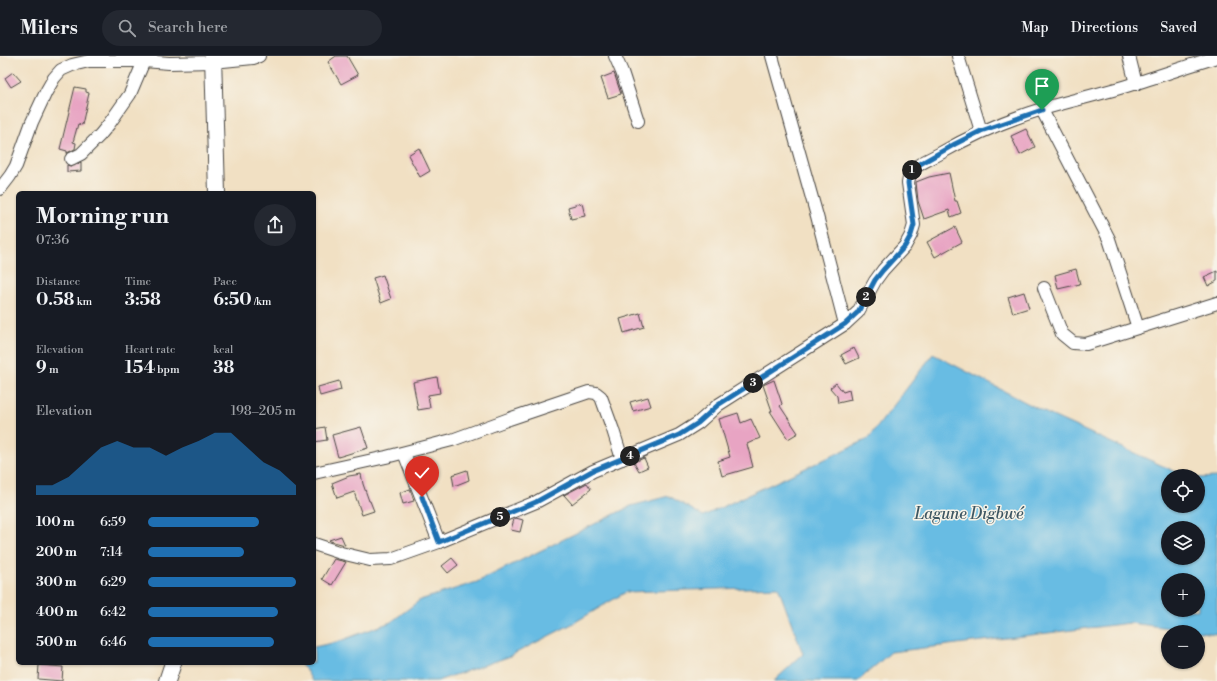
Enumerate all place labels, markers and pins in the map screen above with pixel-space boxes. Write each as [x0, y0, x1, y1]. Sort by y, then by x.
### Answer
pin [1025, 69, 1059, 110]
pin: 1 [902, 160, 922, 180]
pin: 2 [856, 287, 876, 307]
pin: 3 [743, 373, 763, 393]
pin: 4 [620, 446, 640, 466]
pin [405, 456, 439, 497]
pin: 5 [490, 507, 510, 527]

